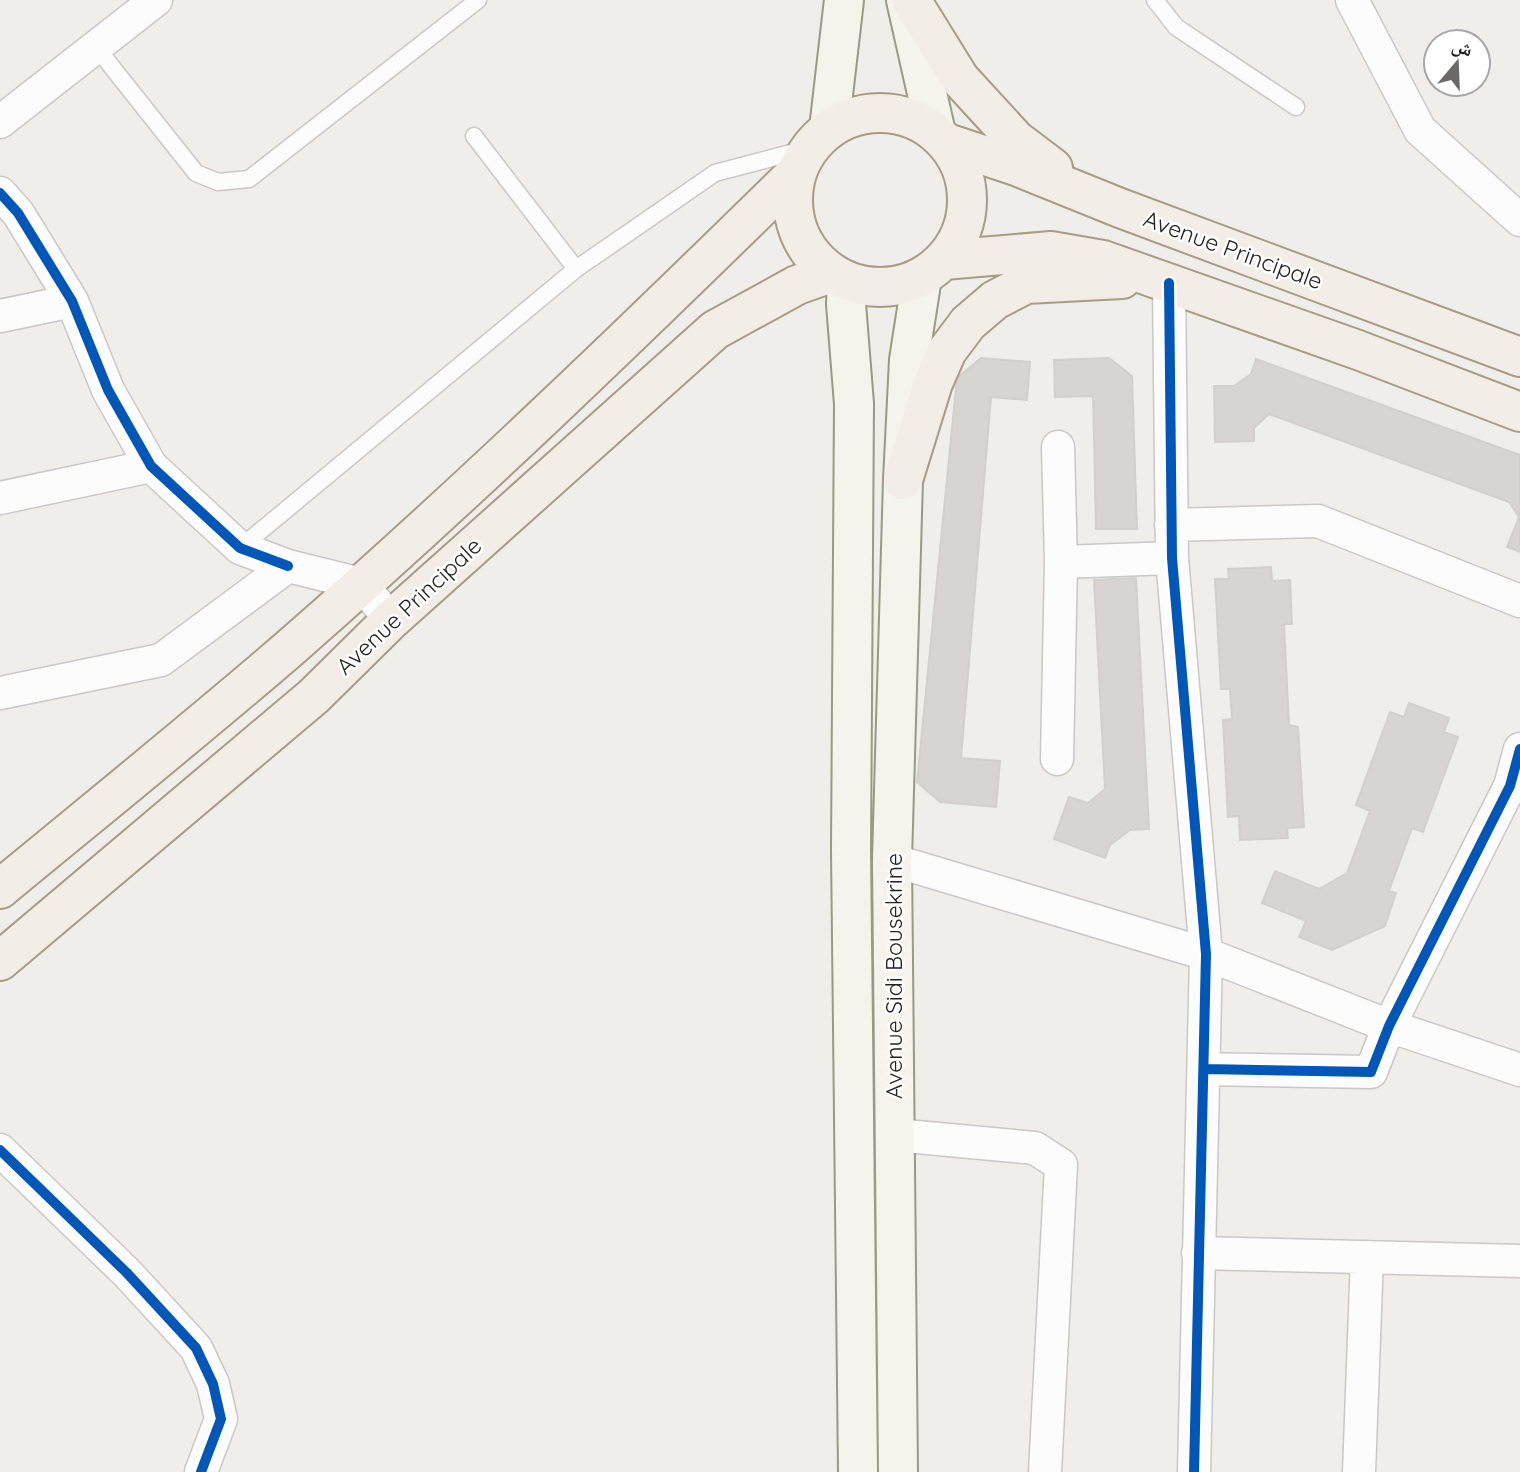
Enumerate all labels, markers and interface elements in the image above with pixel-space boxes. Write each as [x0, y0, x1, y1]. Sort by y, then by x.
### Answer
north arrow [1422, 28, 1492, 98]
text: ش [1449, 32, 1476, 62]
street label: Avenue Principale [1140, 204, 1327, 295]
street label: Avenue Principale [330, 531, 487, 681]
street label: Avenue Sidi Bousekrine [879, 853, 908, 1099]

